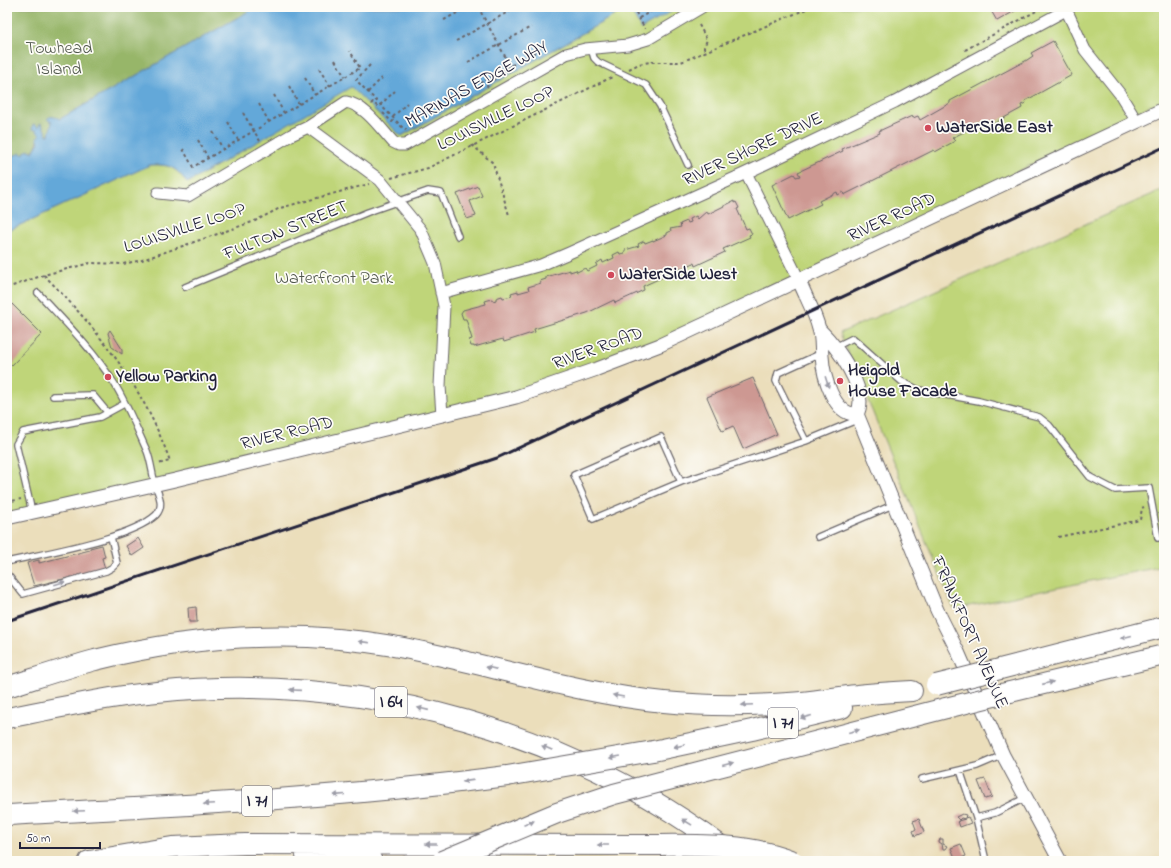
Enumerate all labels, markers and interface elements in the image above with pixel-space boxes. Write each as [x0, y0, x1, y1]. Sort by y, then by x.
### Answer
street label: MARINAS EDGE WAY [401, 35, 554, 135]
park label: Towhead Island [26, 36, 92, 83]
street label: LOUISVILLE LOOP [433, 79, 559, 158]
street label: RIVER SHORE DRIVE [679, 106, 827, 194]
place label: WaterSide East [936, 115, 1054, 141]
marker: WaterSide East [923, 123, 933, 133]
street label: RIVER ROAD [844, 186, 940, 250]
street label: FULTON STREET [219, 194, 352, 268]
street label: LOUISVILLE LOOP [121, 197, 250, 261]
place label: WaterSide West [619, 262, 738, 288]
park label: Waterfront Park [275, 266, 393, 292]
marker: WaterSide West [606, 270, 616, 280]
street label: RIVER ROAD [549, 321, 647, 377]
place label: Heigold House Facade [848, 358, 958, 405]
place label: Yellow Parking [115, 364, 217, 391]
marker: Yellow Parking [103, 372, 113, 382]
one-way arrow [824, 376, 830, 388]
marker: Heigold House Facade [835, 376, 845, 386]
street label: RIVER ROAD [238, 410, 336, 458]
street label: FRANKFORT AVENUE [923, 552, 1014, 713]
one-way arrow [54, 580, 66, 586]
one-way arrow [1120, 634, 1132, 640]
one-way arrow [358, 639, 370, 645]
one-way arrow [485, 664, 497, 670]
one-way arrow [1042, 680, 1054, 686]
one-way arrow [288, 687, 301, 693]
road number: I 64 [375, 687, 407, 717]
one-way arrow [612, 693, 624, 699]
one-way arrow [740, 702, 753, 708]
one-way arrow [417, 706, 429, 712]
road number: I 71 [768, 708, 798, 738]
one-way arrow [800, 714, 812, 720]
one-way arrow [848, 728, 860, 734]
one-way arrow [673, 743, 685, 749]
one-way arrow [541, 745, 553, 751]
one-way arrow [609, 755, 621, 761]
one-way arrow [722, 761, 734, 767]
one-way arrow [462, 778, 474, 784]
road number: I 71 [242, 786, 272, 816]
one-way arrow [333, 792, 345, 798]
one-way arrow [203, 800, 215, 807]
one-way arrow [73, 807, 85, 814]
one-way arrow [681, 818, 693, 825]
one-way arrow [524, 820, 535, 826]
scale bar [20, 824, 100, 850]
text: 50 m [26, 830, 50, 848]
one-way arrow [424, 841, 437, 847]
one-way arrow [596, 842, 609, 848]

